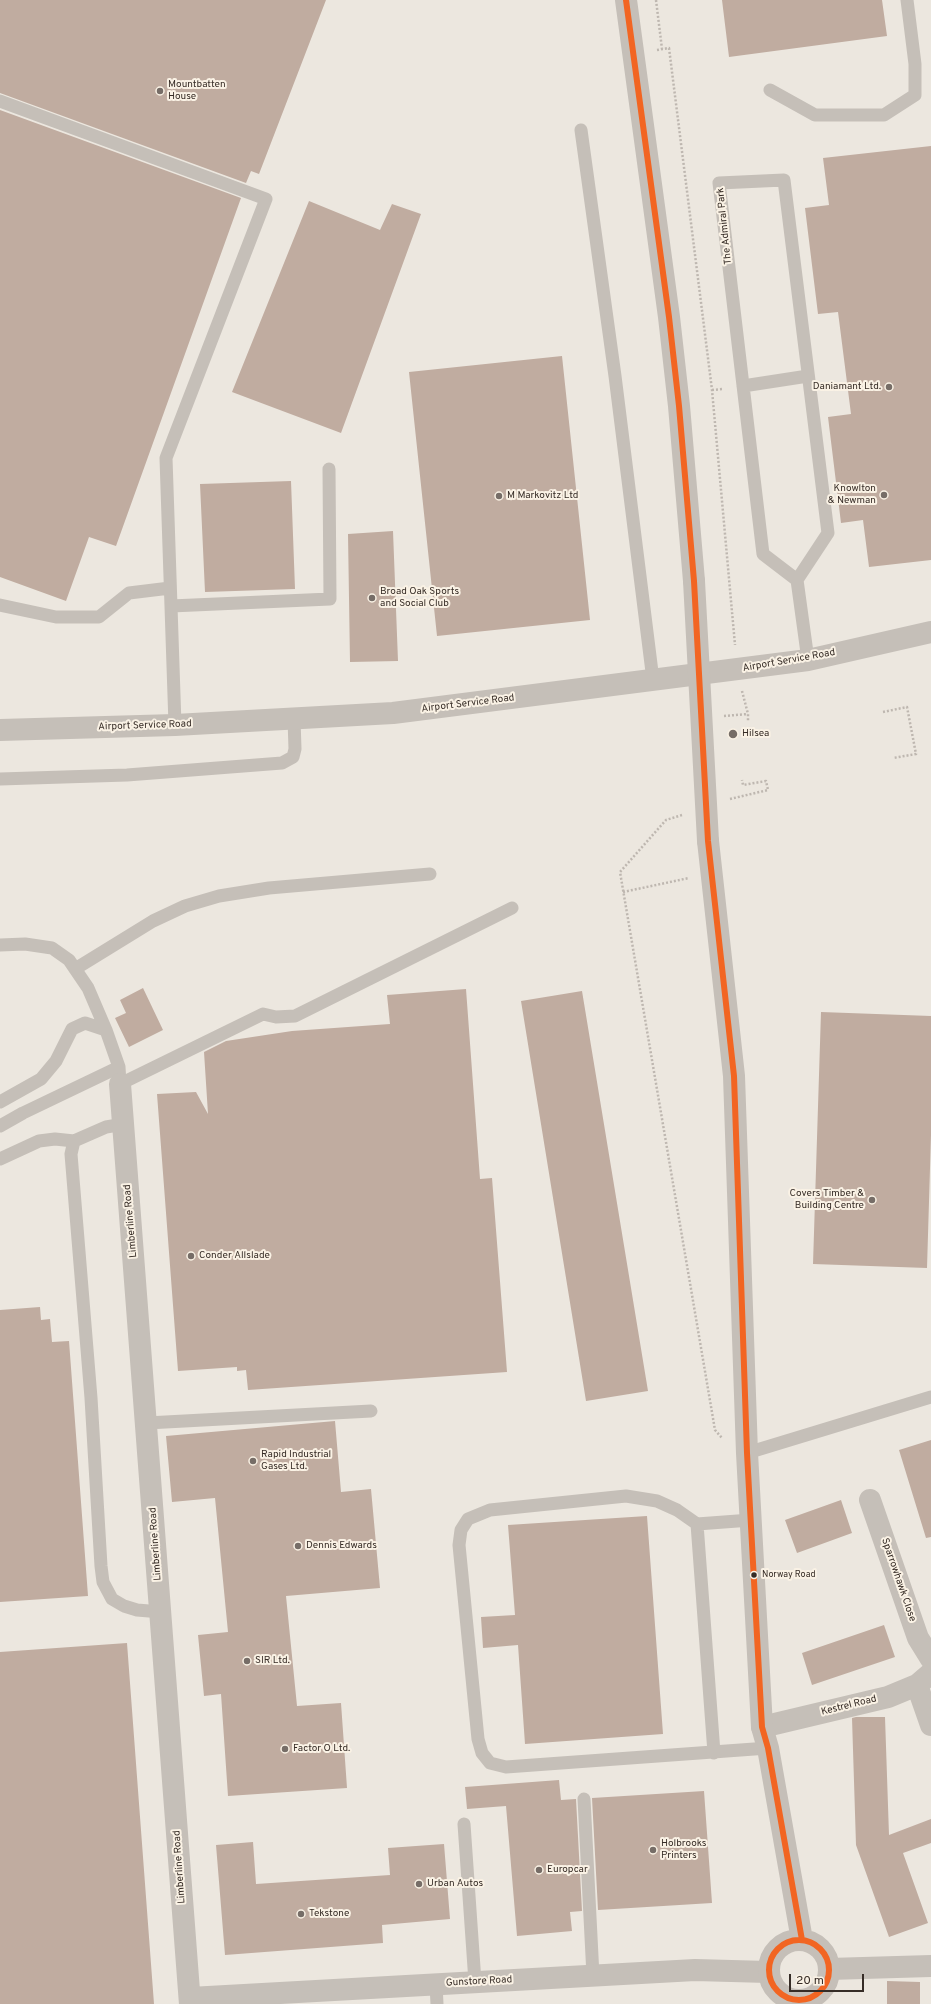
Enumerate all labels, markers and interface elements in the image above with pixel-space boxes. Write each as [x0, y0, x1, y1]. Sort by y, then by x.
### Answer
place label: Mountbatten House [168, 79, 226, 102]
marker: Mountbatten House [155, 86, 165, 96]
street label: The Admiral Park [715, 187, 735, 265]
place label: Daniamant Ltd. [813, 381, 881, 393]
marker: Daniamant Ltd. [884, 382, 894, 392]
place label: Knowlton & Newman [828, 483, 876, 506]
place label: M Markovitz Ltd [507, 490, 578, 502]
marker: Knowlton & Newman [879, 490, 889, 500]
marker: M Markovitz Ltd [494, 491, 504, 501]
place label: Broad Oak Sports and Social Club [380, 586, 459, 610]
marker: Broad Oak Sports and Social Club [367, 593, 377, 603]
street label: Airport Service Road [742, 647, 836, 675]
street label: Airport Service Road [421, 692, 515, 716]
street label: Airport Service Road [98, 718, 192, 734]
marker: Hilsea [727, 728, 739, 740]
place label: Hilsea [742, 728, 769, 740]
street label: Limberline Road [122, 1184, 140, 1258]
place label: Covers Timber & Building Centre [789, 1188, 864, 1212]
marker: Covers Timber & Building Centre [867, 1195, 877, 1205]
place label: Conder Allslade [199, 1250, 270, 1262]
marker: Conder Allslade [186, 1251, 196, 1261]
place label: Rapid Industrial Gases Ltd. [261, 1449, 331, 1472]
marker: Rapid Industrial Gases Ltd. [248, 1456, 258, 1466]
street label: Limberline Road [147, 1507, 165, 1581]
street label: Sparrowhawk Close [878, 1537, 918, 1623]
place label: Dennis Edwards [306, 1540, 377, 1552]
marker: Dennis Edwards [293, 1541, 303, 1551]
marker: Norway Road [749, 1570, 759, 1580]
place label: Norway Road [762, 1570, 816, 1580]
place label: SIR Ltd. [255, 1655, 290, 1667]
marker: SIR Ltd. [242, 1656, 252, 1666]
street label: Kestrel Road [820, 1693, 878, 1719]
place label: Factor O Ltd. [293, 1743, 350, 1755]
marker: Factor O Ltd. [280, 1744, 290, 1754]
street label: Limberline Road [171, 1830, 189, 1904]
place label: Holbrooks Printers [661, 1838, 707, 1862]
marker: Holbrooks Printers [648, 1845, 658, 1855]
place label: Europcar [547, 1864, 588, 1876]
marker: Europcar [534, 1865, 544, 1875]
place label: Urban Autos [427, 1878, 483, 1890]
marker: Urban Autos [414, 1879, 424, 1889]
place label: Tekstone [309, 1908, 349, 1920]
marker: Tekstone [296, 1909, 306, 1919]
scale bar [791, 1966, 866, 1992]
text: 20 m [796, 1973, 824, 1989]
street label: Gunstore Road [445, 1974, 513, 1990]

